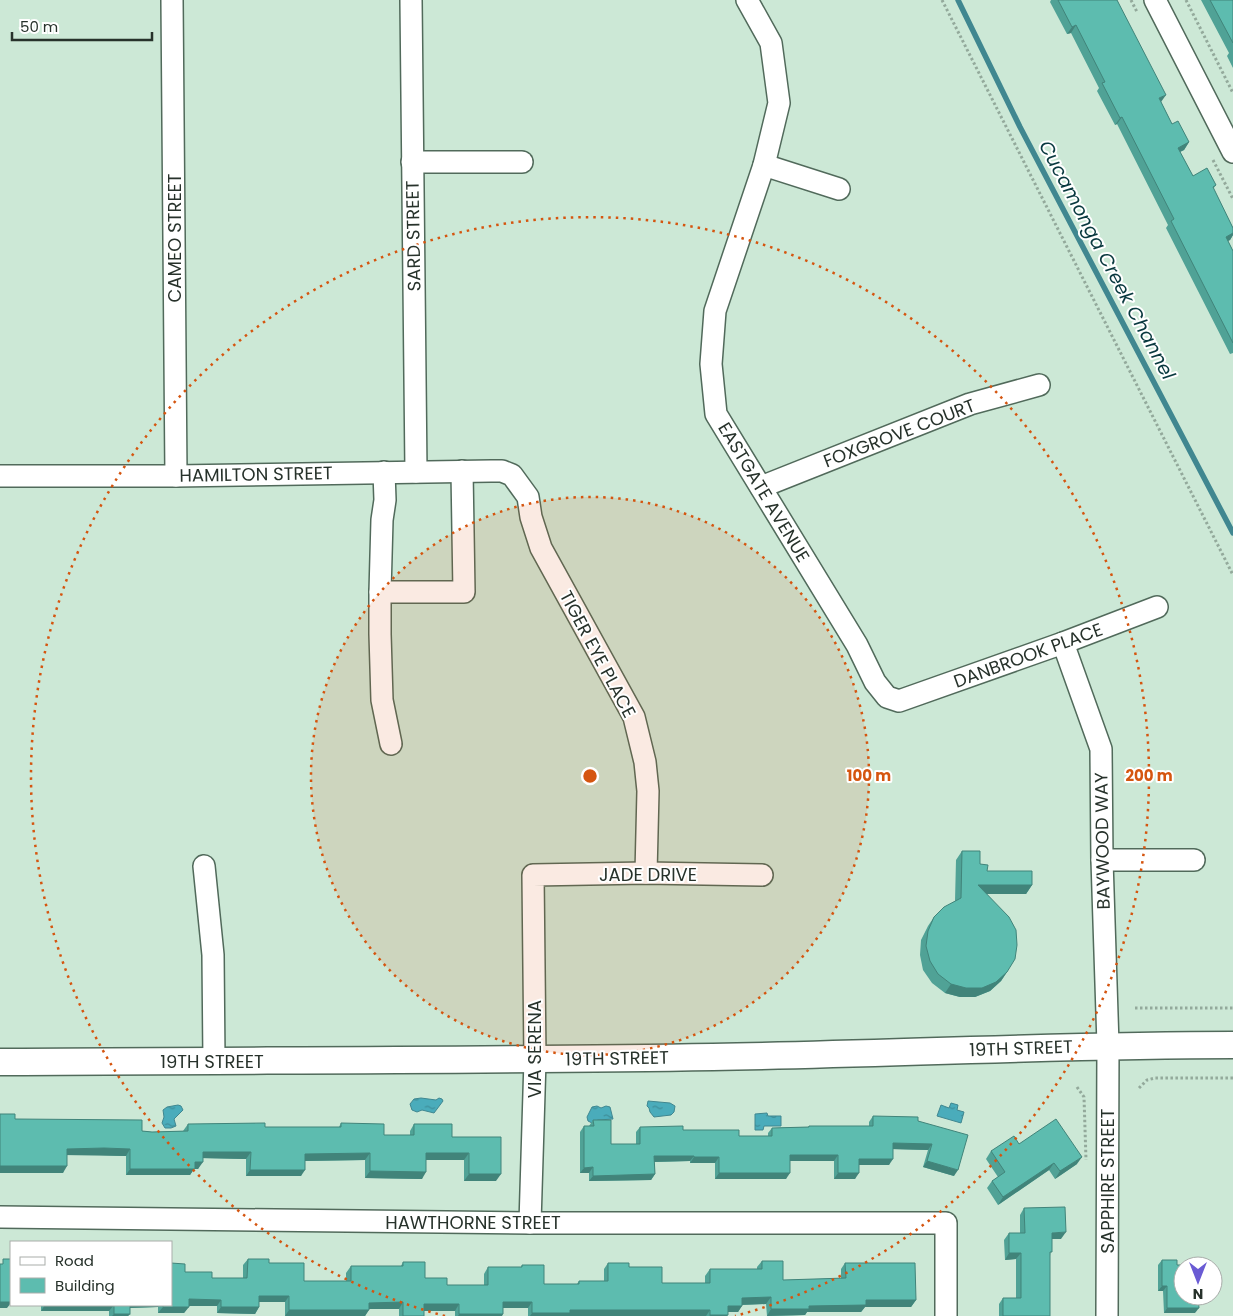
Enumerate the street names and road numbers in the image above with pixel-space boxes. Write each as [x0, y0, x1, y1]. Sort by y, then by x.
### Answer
street label: CAMEO STREET [162, 173, 187, 303]
street label: SARD STREET [400, 180, 426, 292]
street label: FOXGROVE COURT [820, 392, 979, 473]
street label: EASTGATE AVENUE [712, 417, 816, 567]
street label: HAMILTON STREET [179, 460, 333, 488]
street label: TIGER EYE PLACE [554, 586, 642, 722]
street label: DANBROOK PLACE [950, 616, 1106, 694]
street label: BAYWOOD WAY [1088, 772, 1116, 910]
street label: JADE DRIVE [599, 862, 697, 887]
street label: VIA SERENA [522, 1000, 547, 1098]
street label: 19TH STREET [969, 1034, 1073, 1062]
street label: 19TH STREET [565, 1045, 669, 1071]
street label: 19TH STREET [160, 1049, 264, 1074]
street label: SAPPHIRE STREET [1095, 1108, 1120, 1253]
street label: HAWTHORNE STREET [385, 1210, 561, 1235]

